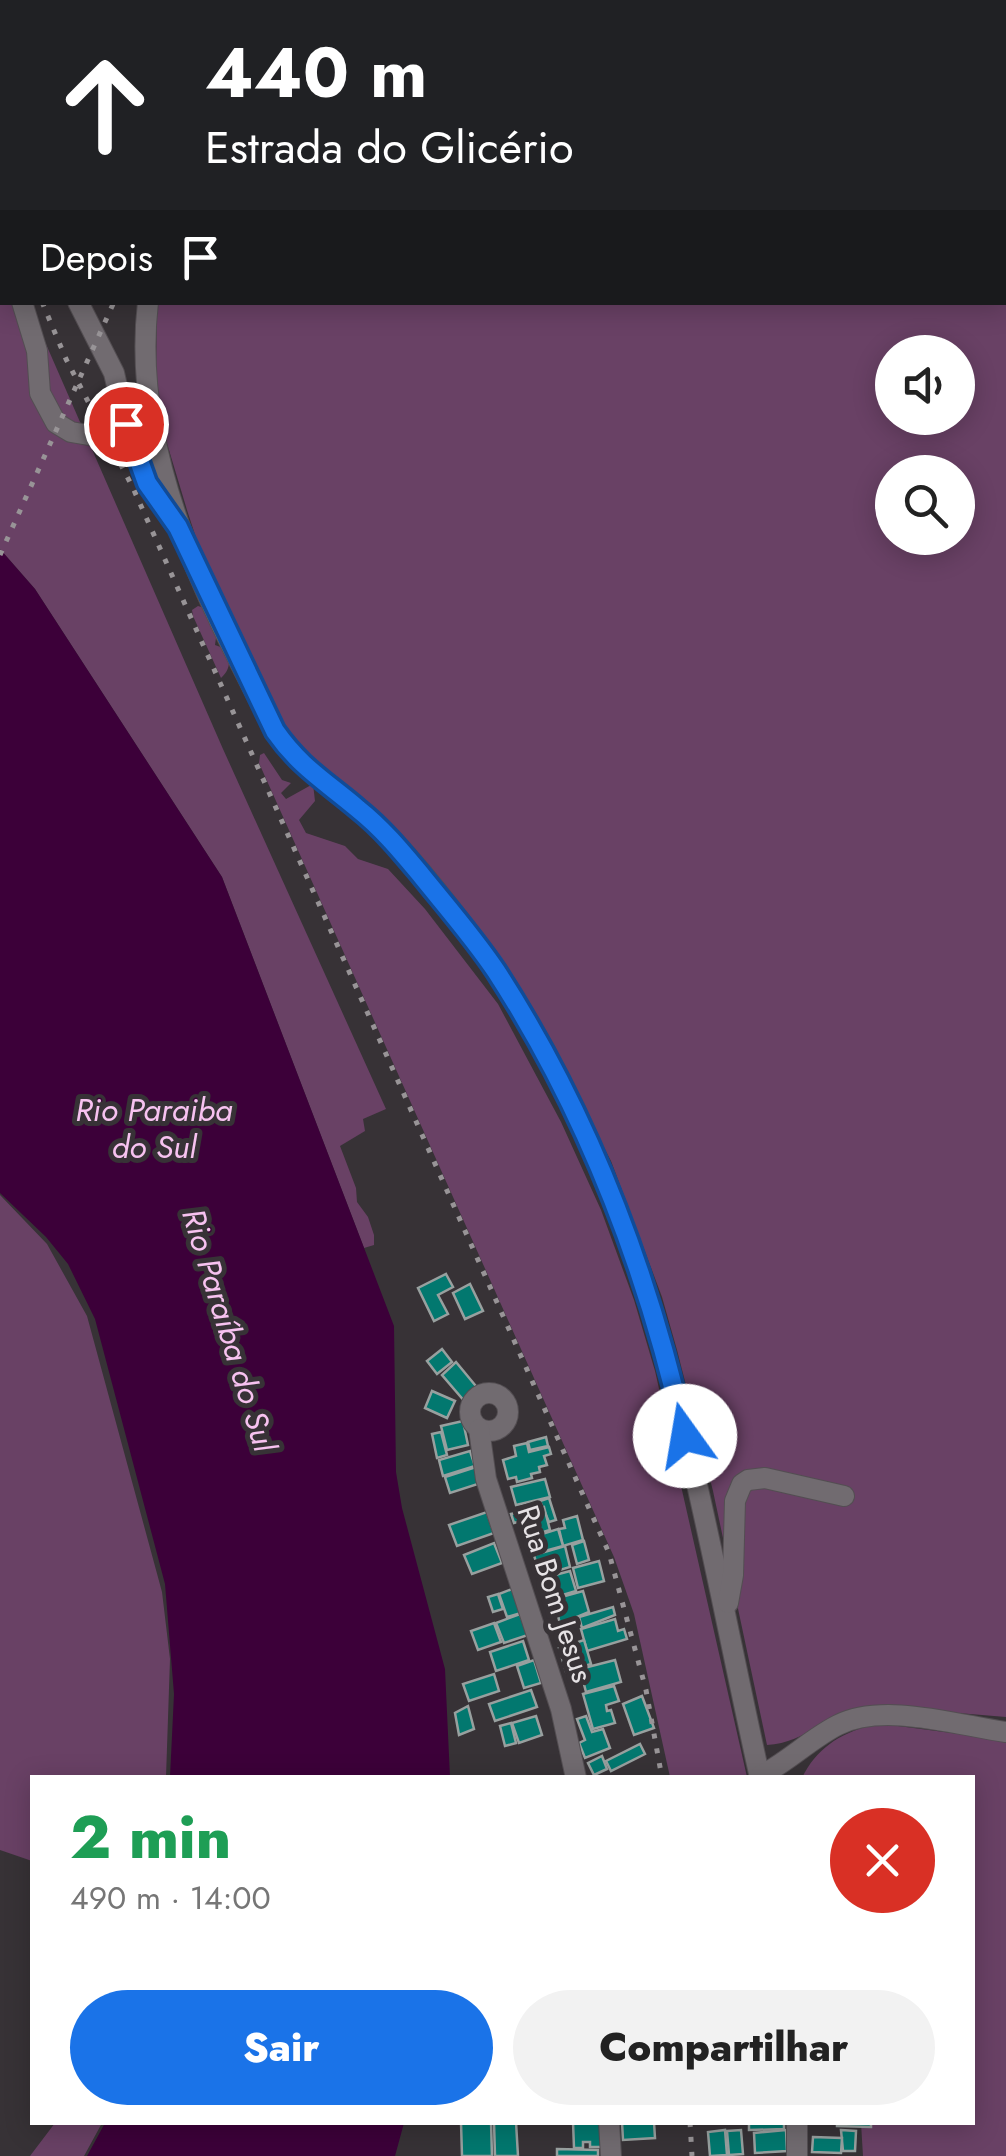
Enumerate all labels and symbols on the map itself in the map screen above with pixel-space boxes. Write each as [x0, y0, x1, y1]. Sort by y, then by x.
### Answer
pin [84, 382, 169, 467]
water label: Rio Paraiba do Sul [75, 1087, 233, 1170]
water label: Rio Paraíba do Sul [170, 1203, 288, 1459]
position arrow [633, 1384, 737, 1488]
street label: Rua Bom Jesus [507, 1500, 604, 1688]

